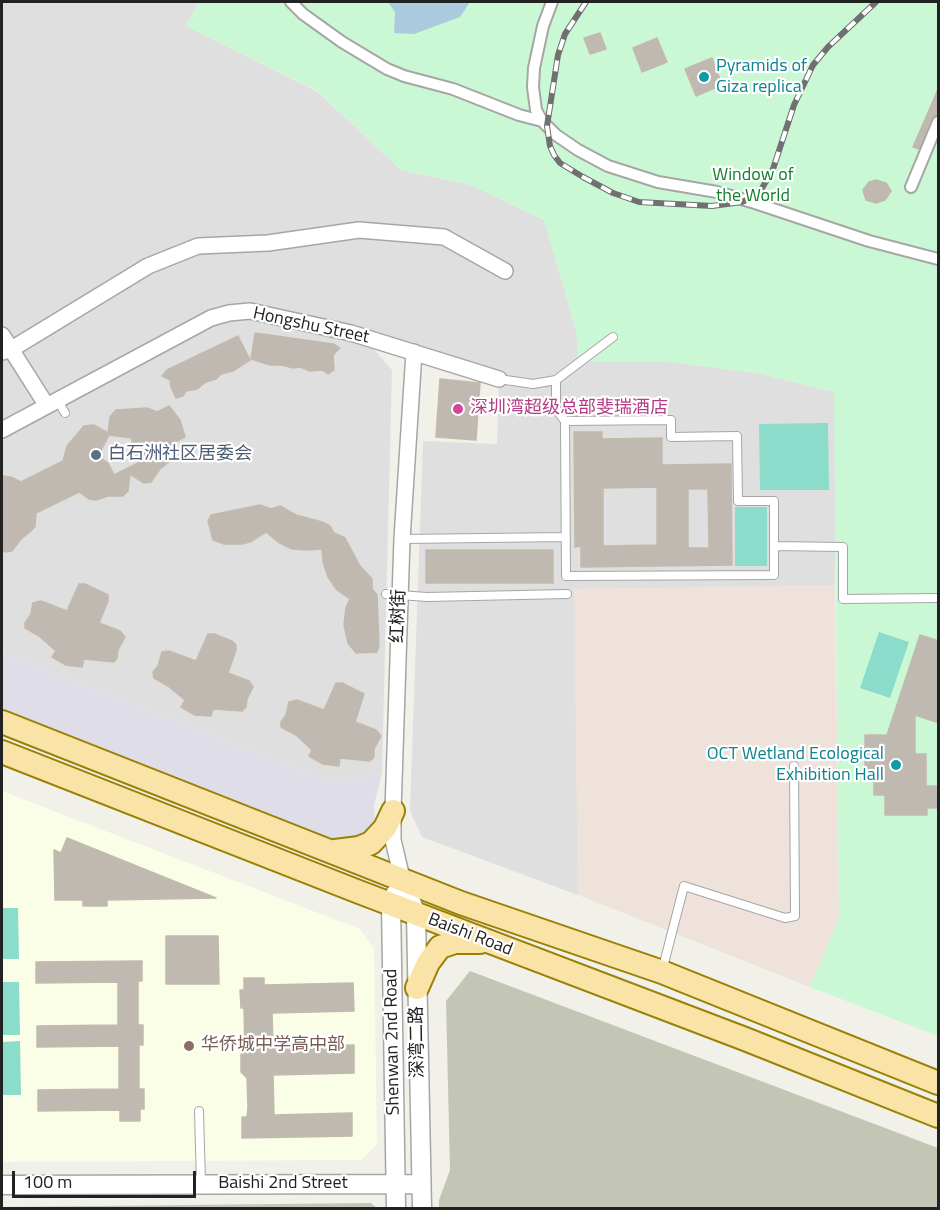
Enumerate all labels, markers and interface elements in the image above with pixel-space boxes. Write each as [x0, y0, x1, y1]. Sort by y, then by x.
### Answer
place label: Pyramids of Giza replica [716, 56, 807, 98]
marker: Pyramids of Giza replica [697, 70, 711, 84]
park label: Window of the World [712, 165, 794, 207]
street label: Hongshu Street [251, 303, 371, 349]
place label: 深圳湾超级总部斐瑞酒店 [470, 398, 668, 420]
marker: 深圳湾超级总部斐瑞酒店 [451, 402, 465, 416]
place label: 白石洲社区居委会 [108, 444, 252, 466]
marker: 白石洲社区居委会 [89, 448, 103, 462]
street label: 红树街 [387, 589, 411, 643]
place label: OCT Wetland Ecological Exhibition Hall [707, 744, 884, 786]
marker: OCT Wetland Ecological Exhibition Hall [889, 758, 903, 772]
street label: Baishi Road [425, 909, 515, 961]
street label: Shenwan 2nd Road [381, 969, 405, 1115]
street label: 深湾二路 [407, 1006, 429, 1078]
place label: 华侨城中学高中部 [201, 1035, 345, 1057]
marker: 华侨城中学高中部 [182, 1039, 196, 1053]
scale bar [15, 1159, 200, 1197]
text: 100 m [23, 1168, 72, 1195]
street label: Baishi 2nd Street [218, 1173, 348, 1195]

